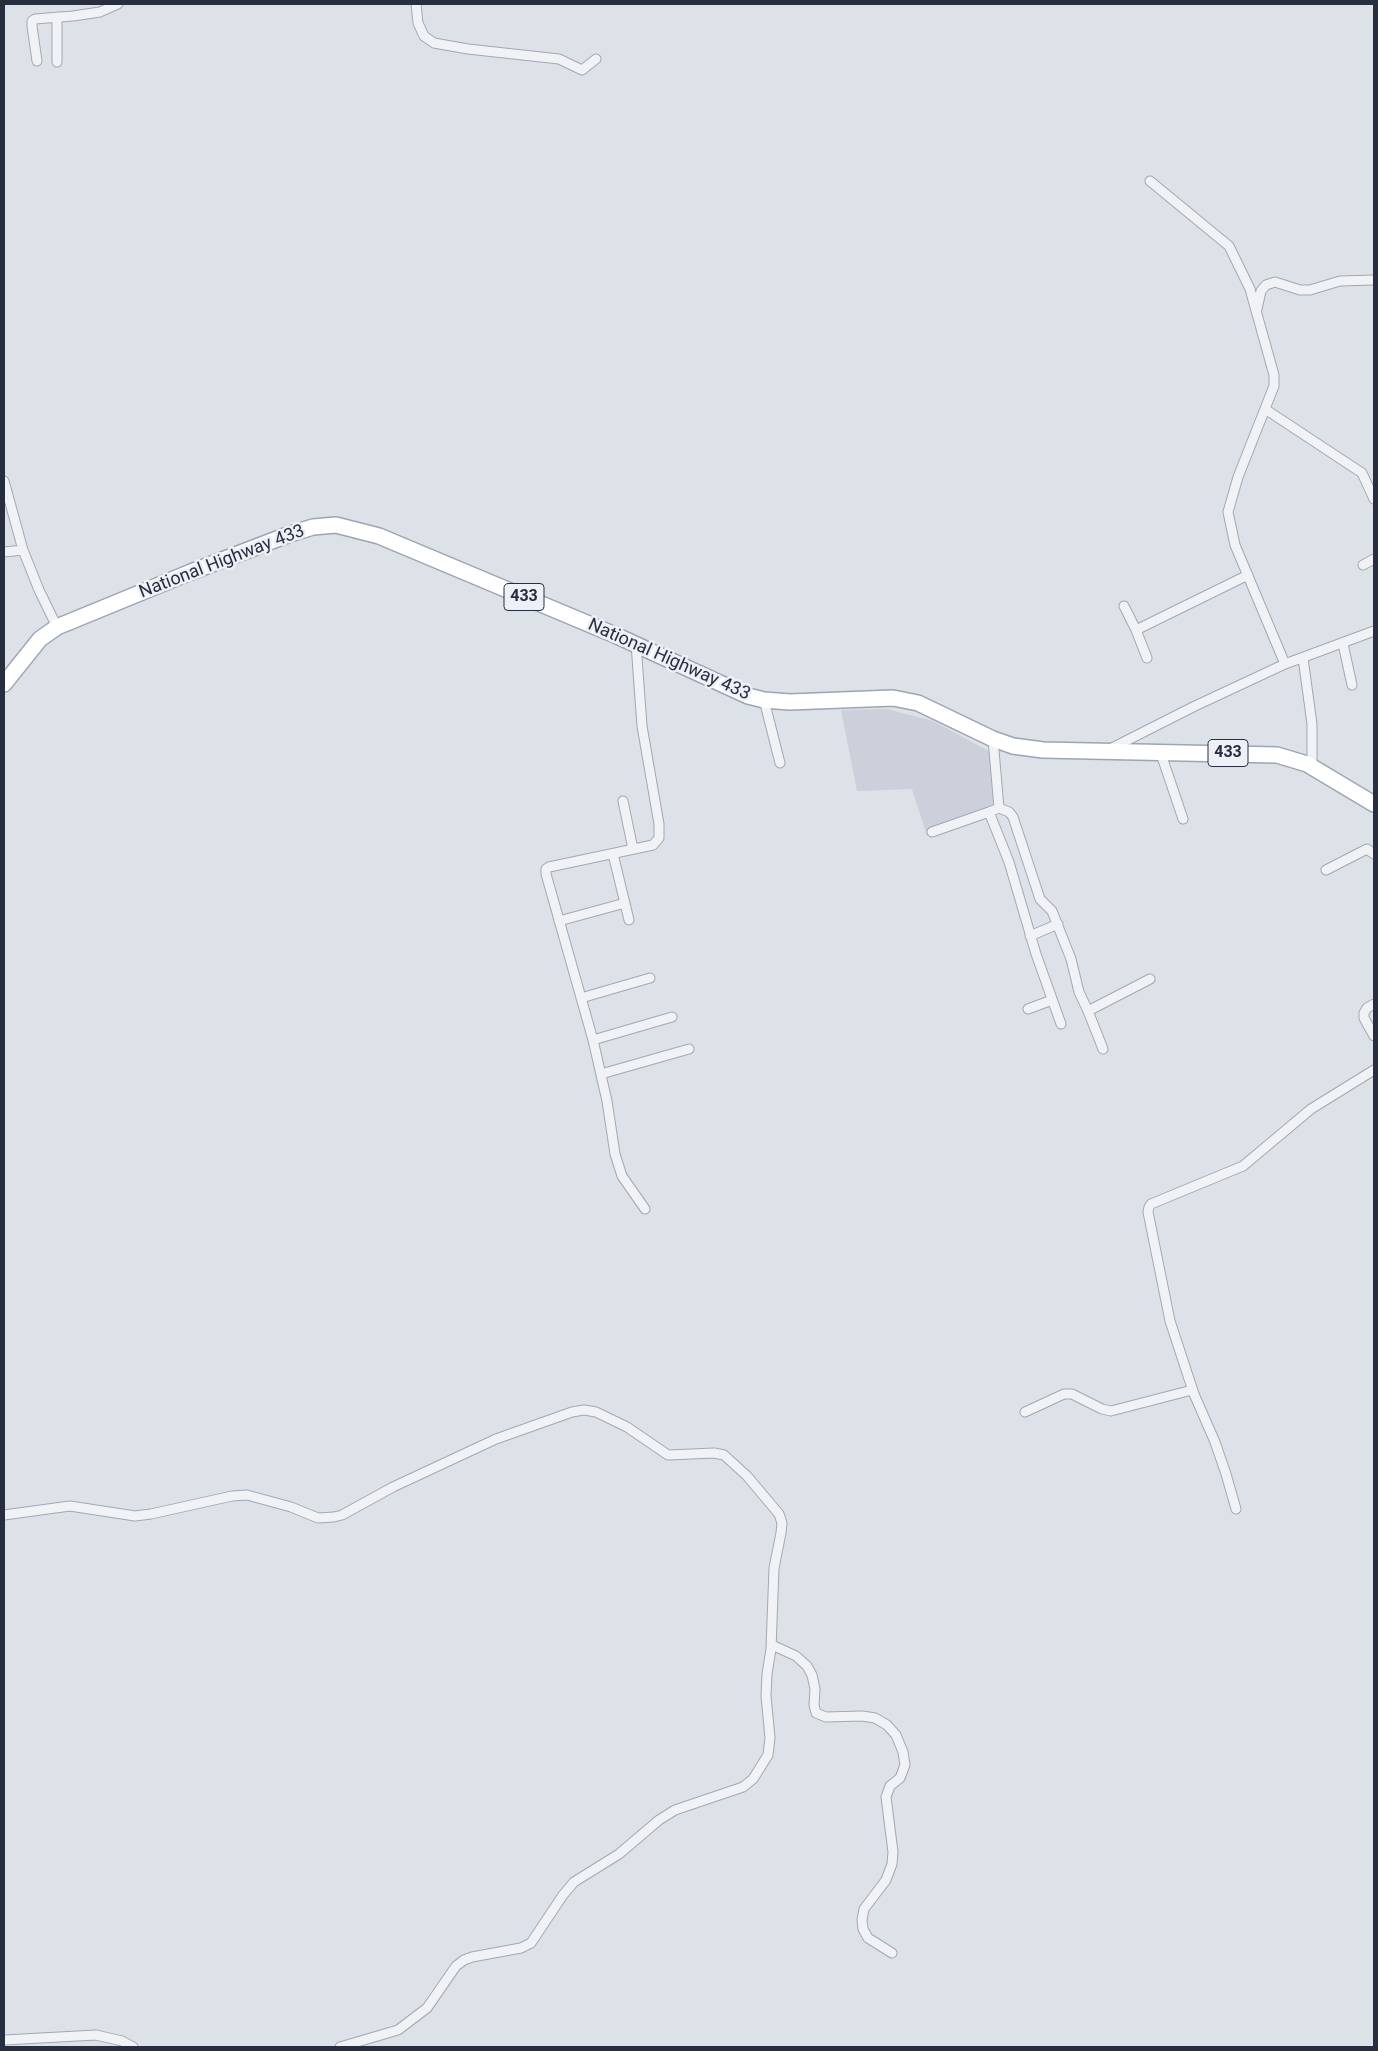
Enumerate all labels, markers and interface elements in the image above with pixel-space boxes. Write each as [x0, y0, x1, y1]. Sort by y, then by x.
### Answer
street label: National Highway 433 [136, 520, 308, 604]
road number: 433 [504, 584, 544, 610]
street label: National Highway 433 [584, 614, 754, 706]
road number: 433 [1208, 740, 1248, 766]

